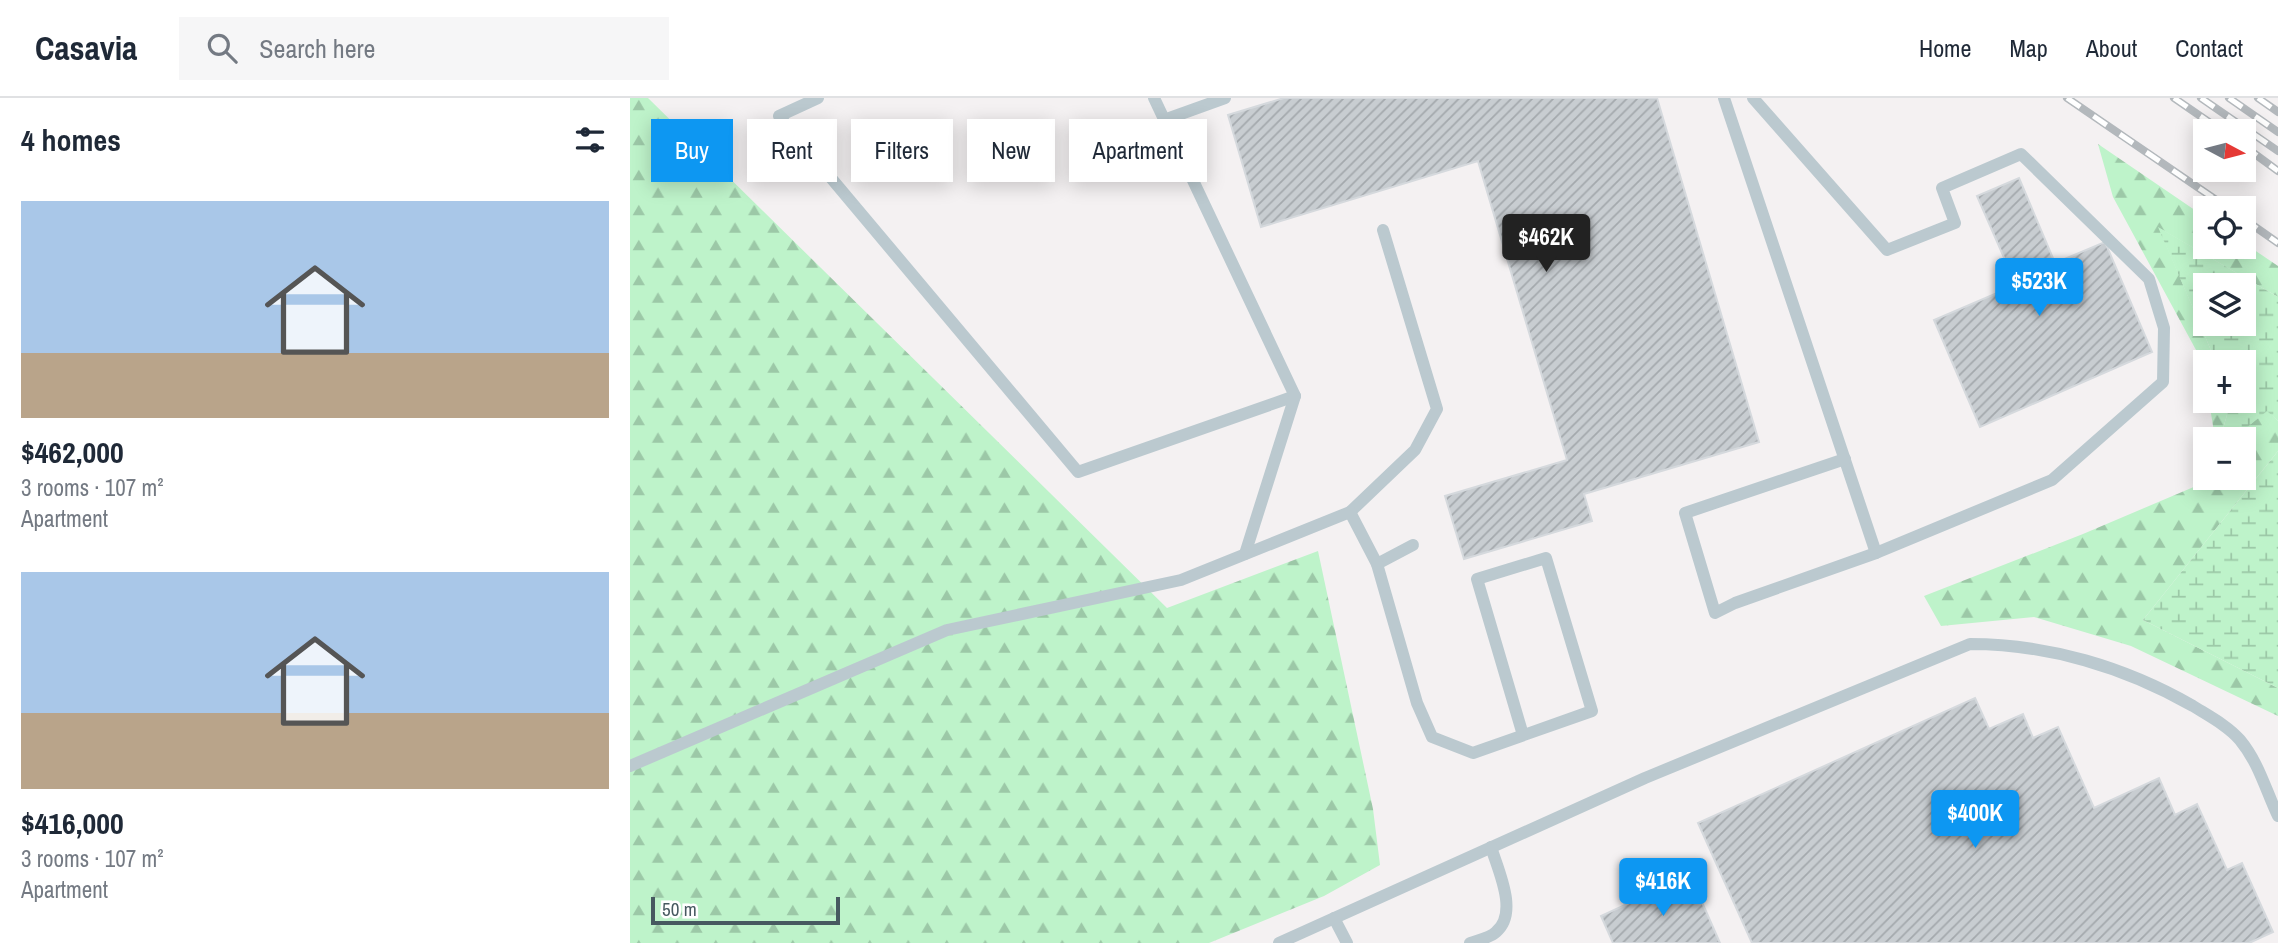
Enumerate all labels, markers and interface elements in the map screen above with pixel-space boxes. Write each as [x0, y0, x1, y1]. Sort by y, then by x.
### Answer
search box [179, 17, 669, 80]
text: Casavia [35, 26, 137, 70]
icon: search [203, 29, 241, 67]
text: Search here [259, 31, 375, 66]
text: Home [1919, 32, 1971, 64]
text: Map [2009, 32, 2048, 64]
text: About [2086, 32, 2137, 64]
text: Contact [2175, 32, 2243, 64]
chip: Buy [651, 119, 733, 182]
chip: Rent [747, 119, 837, 182]
chip: Filters [851, 119, 953, 182]
chip: New [967, 119, 1055, 182]
chip: Apartment [1069, 119, 1207, 182]
north arrow [2193, 119, 2256, 182]
map controls [2193, 119, 2256, 490]
text: 4 homes [21, 120, 121, 160]
icon: filters [571, 121, 609, 159]
button: locate [2193, 196, 2256, 259]
pin: $462K [1497, 214, 1595, 274]
text: $462K [1518, 221, 1574, 252]
icon: home [252, 247, 378, 373]
pin: $523K [1990, 258, 2088, 318]
text: $523K [2011, 265, 2067, 296]
button: layers [2193, 273, 2256, 336]
button: + [2193, 350, 2256, 413]
button: − [2193, 427, 2256, 490]
text: $462,000 [21, 432, 124, 472]
text: 3 rooms · 107 m² [21, 472, 164, 503]
text: Apartment [21, 503, 108, 534]
icon: home [252, 618, 378, 744]
pin: $400K [1926, 790, 2024, 850]
text: $400K [1947, 797, 2003, 828]
text: $416,000 [21, 803, 124, 843]
text: 3 rooms · 107 m² [21, 843, 164, 874]
pin: $416K [1614, 858, 1712, 918]
text: $416K [1635, 865, 1691, 896]
text: Apartment [21, 874, 108, 905]
scale bar [651, 894, 840, 926]
text: 50 m [662, 896, 697, 922]

